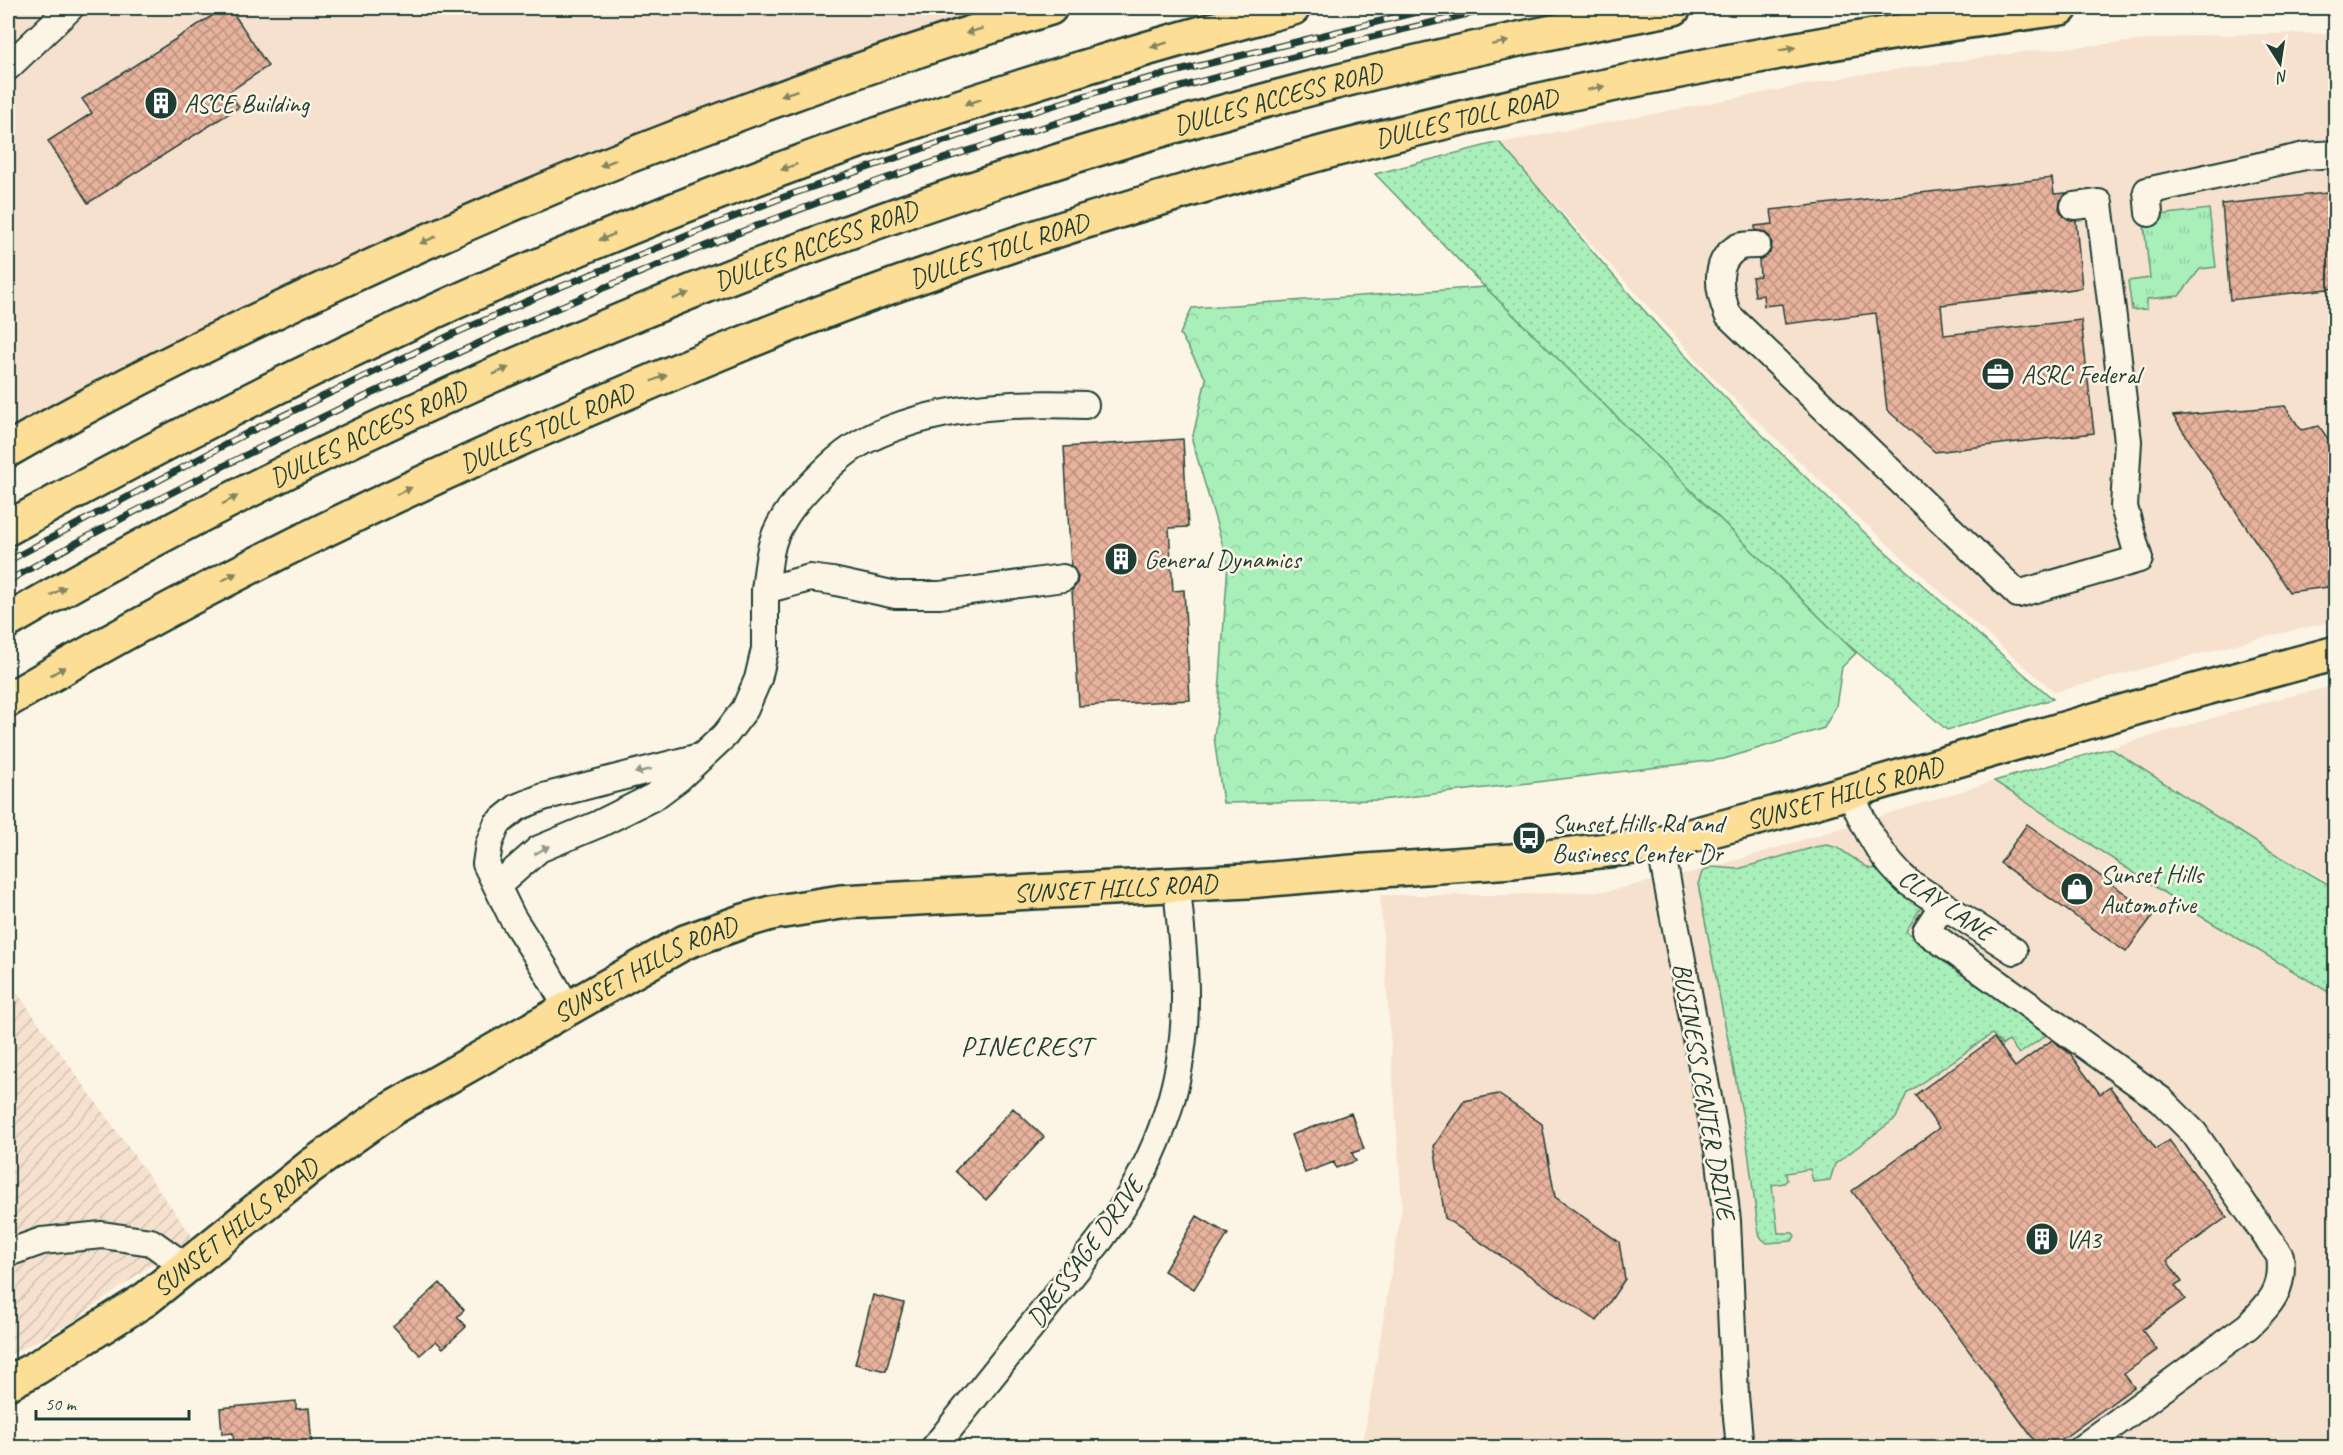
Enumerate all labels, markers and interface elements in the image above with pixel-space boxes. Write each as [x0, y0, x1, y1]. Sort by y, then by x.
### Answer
one-way arrow [965, 27, 983, 36]
north arrow [2250, 33, 2310, 93]
one-way arrow [1491, 38, 1510, 47]
one-way arrow [1150, 41, 1168, 50]
one-way arrow [1778, 44, 1797, 53]
street label: DULLES ACCESS ROAD [1170, 54, 1387, 142]
text: N [2273, 66, 2290, 88]
street label: DULLES TOLL ROAD [1371, 80, 1563, 155]
one-way arrow [1587, 83, 1606, 92]
building icon: ASCE Building [143, 85, 179, 121]
place label: ASCE Building [184, 87, 311, 120]
one-way arrow [780, 89, 798, 99]
one-way arrow [964, 98, 982, 107]
one-way arrow [598, 158, 616, 168]
one-way arrow [780, 162, 798, 172]
street label: DULLES ACCESS ROAD [709, 192, 923, 298]
street label: DULLES TOLL ROAD [905, 204, 1095, 295]
one-way arrow [598, 233, 616, 242]
one-way arrow [419, 235, 437, 245]
one-way arrow [672, 290, 690, 300]
office icon: ASRC Federal [1980, 356, 2016, 392]
place label: ASRC Federal [2021, 358, 2145, 391]
one-way arrow [493, 367, 510, 376]
street label: DULLES ACCESS ROAD [264, 372, 473, 494]
one-way arrow [651, 373, 669, 383]
street label: DULLES TOLL ROAD [454, 374, 641, 480]
one-way arrow [396, 486, 413, 495]
one-way arrow [222, 495, 239, 505]
building icon: General Dynamics [1103, 541, 1139, 577]
place label: General Dynamics [1144, 543, 1303, 576]
one-way arrow [221, 572, 238, 582]
one-way arrow [50, 586, 66, 597]
one-way arrow [50, 666, 67, 676]
street label: SUNSET HILLS ROAD [1742, 748, 1948, 837]
one-way arrow [634, 766, 652, 776]
place label: Sunset Hills Rd and Business Center Dr [1552, 807, 1728, 870]
bus stop icon: Sunset Hills Rd and Business Center Dr [1511, 820, 1547, 856]
one-way arrow [534, 845, 551, 855]
place label: Sunset Hills Automotive [2100, 858, 2205, 921]
street label: CLAY LANE [1892, 861, 2003, 951]
street label: SUNSET HILLS ROAD [1013, 866, 1219, 910]
shop icon: Sunset Hills Automotive [2059, 871, 2095, 907]
street label: SUNSET HILLS ROAD [547, 908, 743, 1030]
street label: BUSINESS CENTER DRIVE [1665, 960, 1743, 1225]
district label: PINECREST [961, 1029, 1097, 1063]
street label: SUNSET HILLS ROAD [146, 1149, 326, 1304]
street label: DRESSAGE DRIVE [1019, 1167, 1153, 1334]
building icon: VA3 [2024, 1221, 2060, 1257]
place label: VA3 [2065, 1223, 2103, 1256]
scale bar [36, 1383, 189, 1421]
text: 50 m [45, 1393, 78, 1415]

